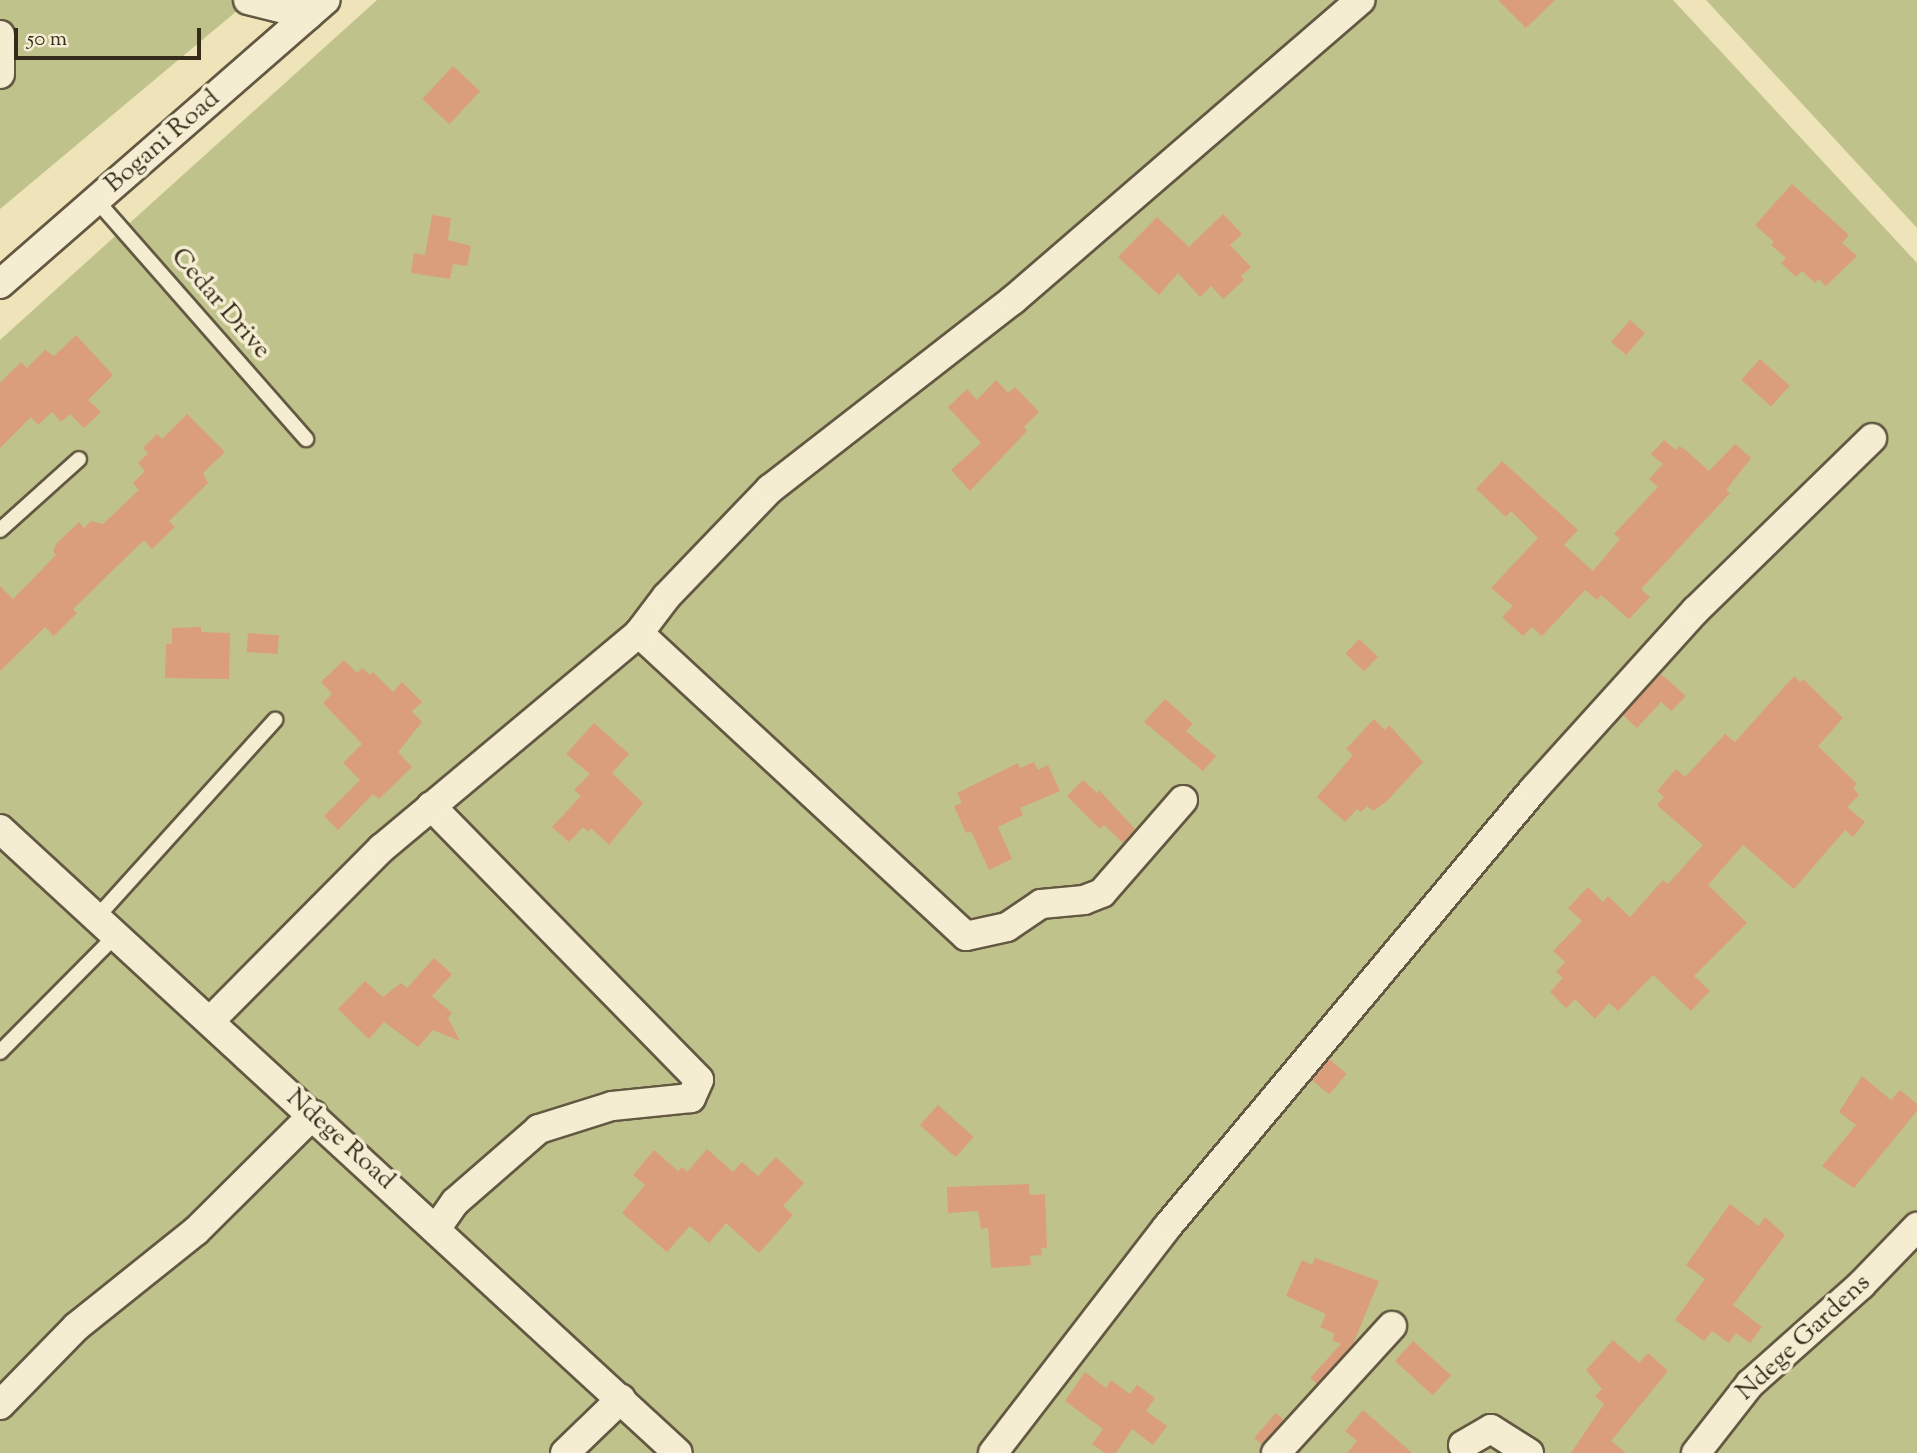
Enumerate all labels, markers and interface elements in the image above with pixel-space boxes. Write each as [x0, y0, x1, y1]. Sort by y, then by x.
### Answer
scale bar [18, 14, 205, 58]
text: 50 m [27, 25, 67, 55]
street label: Bogani Road [99, 84, 227, 200]
street label: Cedar Drive [163, 242, 277, 366]
street label: Ndege Road [279, 1083, 401, 1197]
street label: Ndege Gardens [1730, 1268, 1878, 1408]

